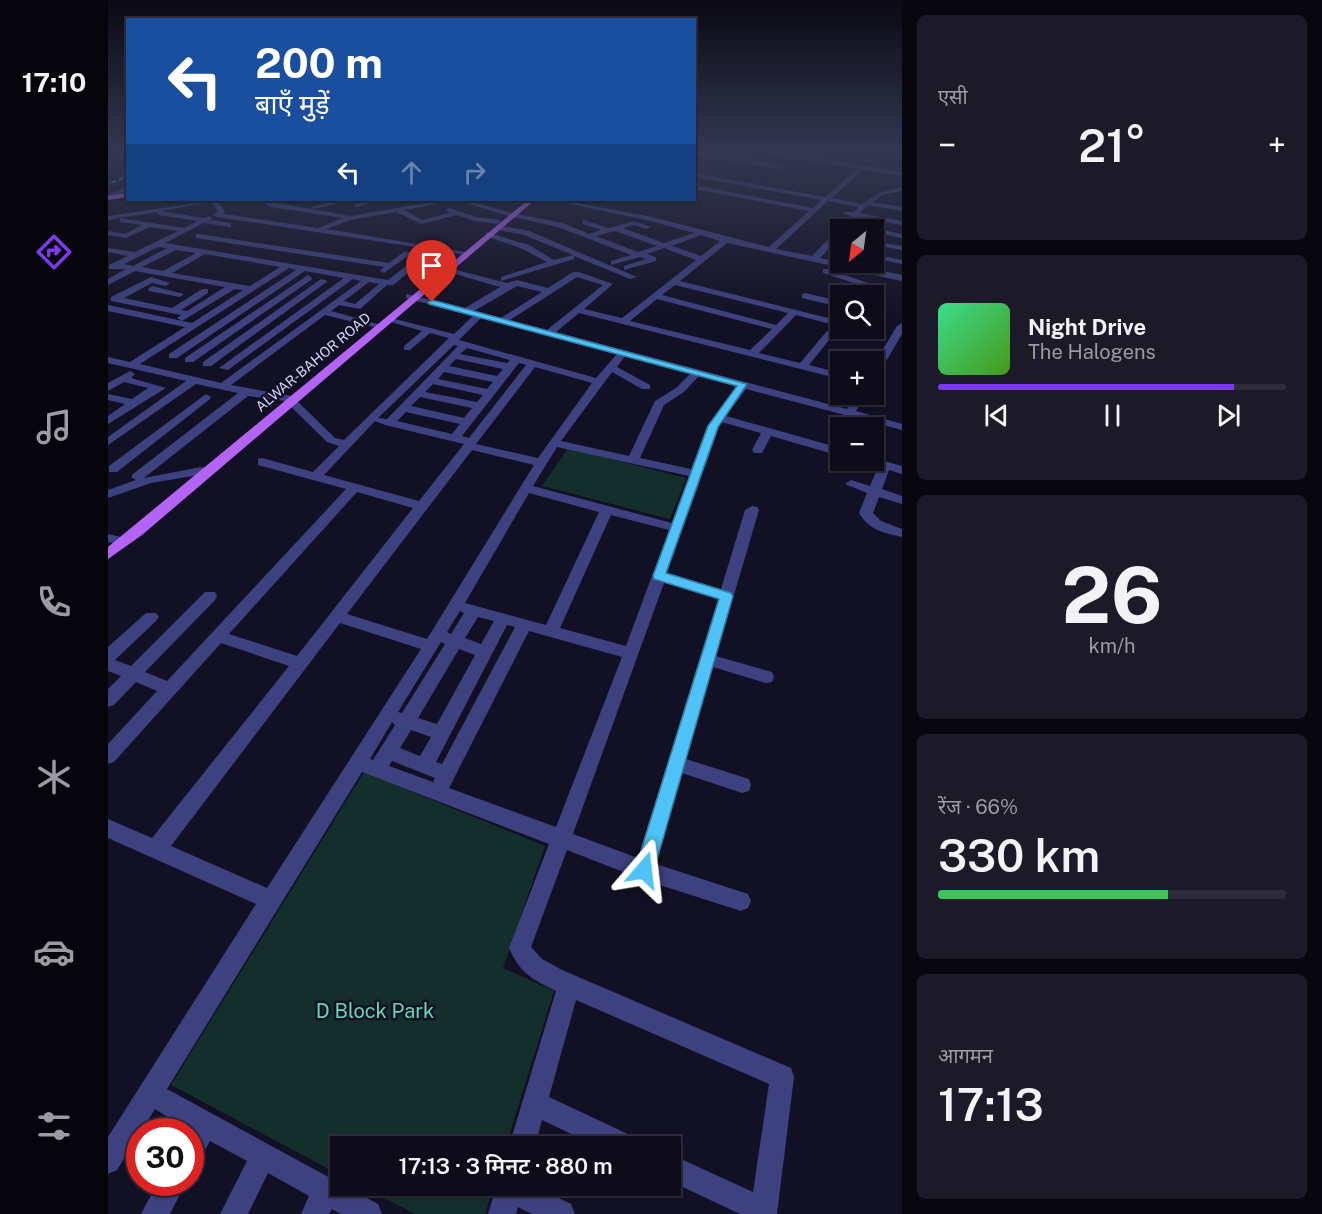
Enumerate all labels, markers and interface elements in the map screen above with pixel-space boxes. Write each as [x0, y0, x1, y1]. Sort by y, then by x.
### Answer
text: 200 m [255, 38, 383, 87]
icon: left [156, 42, 234, 120]
text: 17:10 [22, 66, 86, 98]
text: एसी [938, 85, 968, 109]
text: बाएँ मुड़ें [255, 88, 330, 120]
text: 21° [1078, 119, 1146, 172]
text: − [938, 126, 956, 164]
text: + [1268, 126, 1286, 164]
icon: left [332, 156, 365, 189]
icon: ahead [395, 156, 428, 189]
icon: right [458, 156, 491, 189]
north arrow [830, 219, 884, 273]
map controls [830, 219, 884, 471]
icon: directions [33, 231, 75, 273]
pin [406, 240, 457, 302]
icon: arrive [415, 249, 448, 282]
button: search [830, 285, 884, 339]
street label: ALWAR-BAHOR ROAD [252, 309, 374, 415]
text: Night Drive [1028, 314, 1146, 340]
text: The Halogens [1028, 340, 1156, 364]
button: + [830, 351, 884, 405]
icon: previous [980, 399, 1013, 432]
icon: pause [1096, 399, 1129, 432]
icon: next [1212, 399, 1245, 432]
icon: music [33, 406, 75, 448]
button: − [830, 417, 884, 471]
text: 26 [1061, 549, 1163, 641]
icon: phone [33, 581, 75, 623]
text: km/h [1088, 634, 1136, 658]
icon: climate [33, 756, 75, 798]
text: रेंज · 66% [938, 795, 1018, 819]
text: 330 km [938, 829, 1100, 882]
position arrow [612, 838, 676, 902]
icon: car [33, 931, 75, 973]
park label: D Block Park [316, 999, 434, 1023]
text: आगमन [938, 1044, 993, 1068]
text: 17:13 [938, 1078, 1044, 1131]
icon: filters [33, 1105, 75, 1147]
speed limit sign: 30 [126, 1118, 204, 1196]
text: 17:13 · 3 मिनट · 880 m [398, 1153, 613, 1179]

